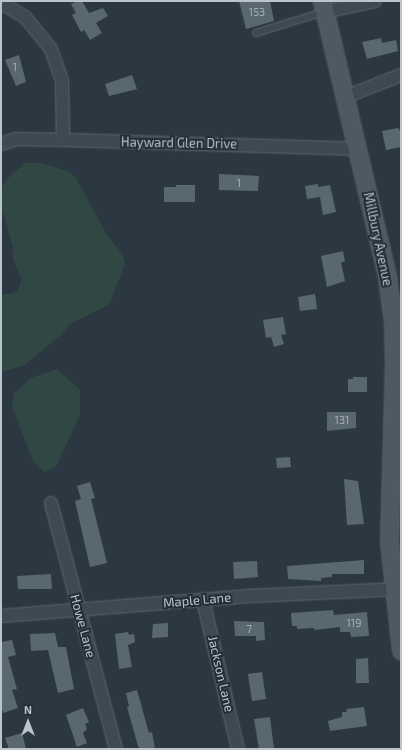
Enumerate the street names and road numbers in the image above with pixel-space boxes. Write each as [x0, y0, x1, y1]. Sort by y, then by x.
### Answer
street label: Hayward Glen Drive [121, 134, 237, 152]
street label: Millbury Avenue [360, 191, 396, 287]
street label: Maple Lane [162, 589, 232, 611]
street label: Howe Lane [67, 593, 99, 659]
street label: Jackson Lane [205, 635, 237, 713]

